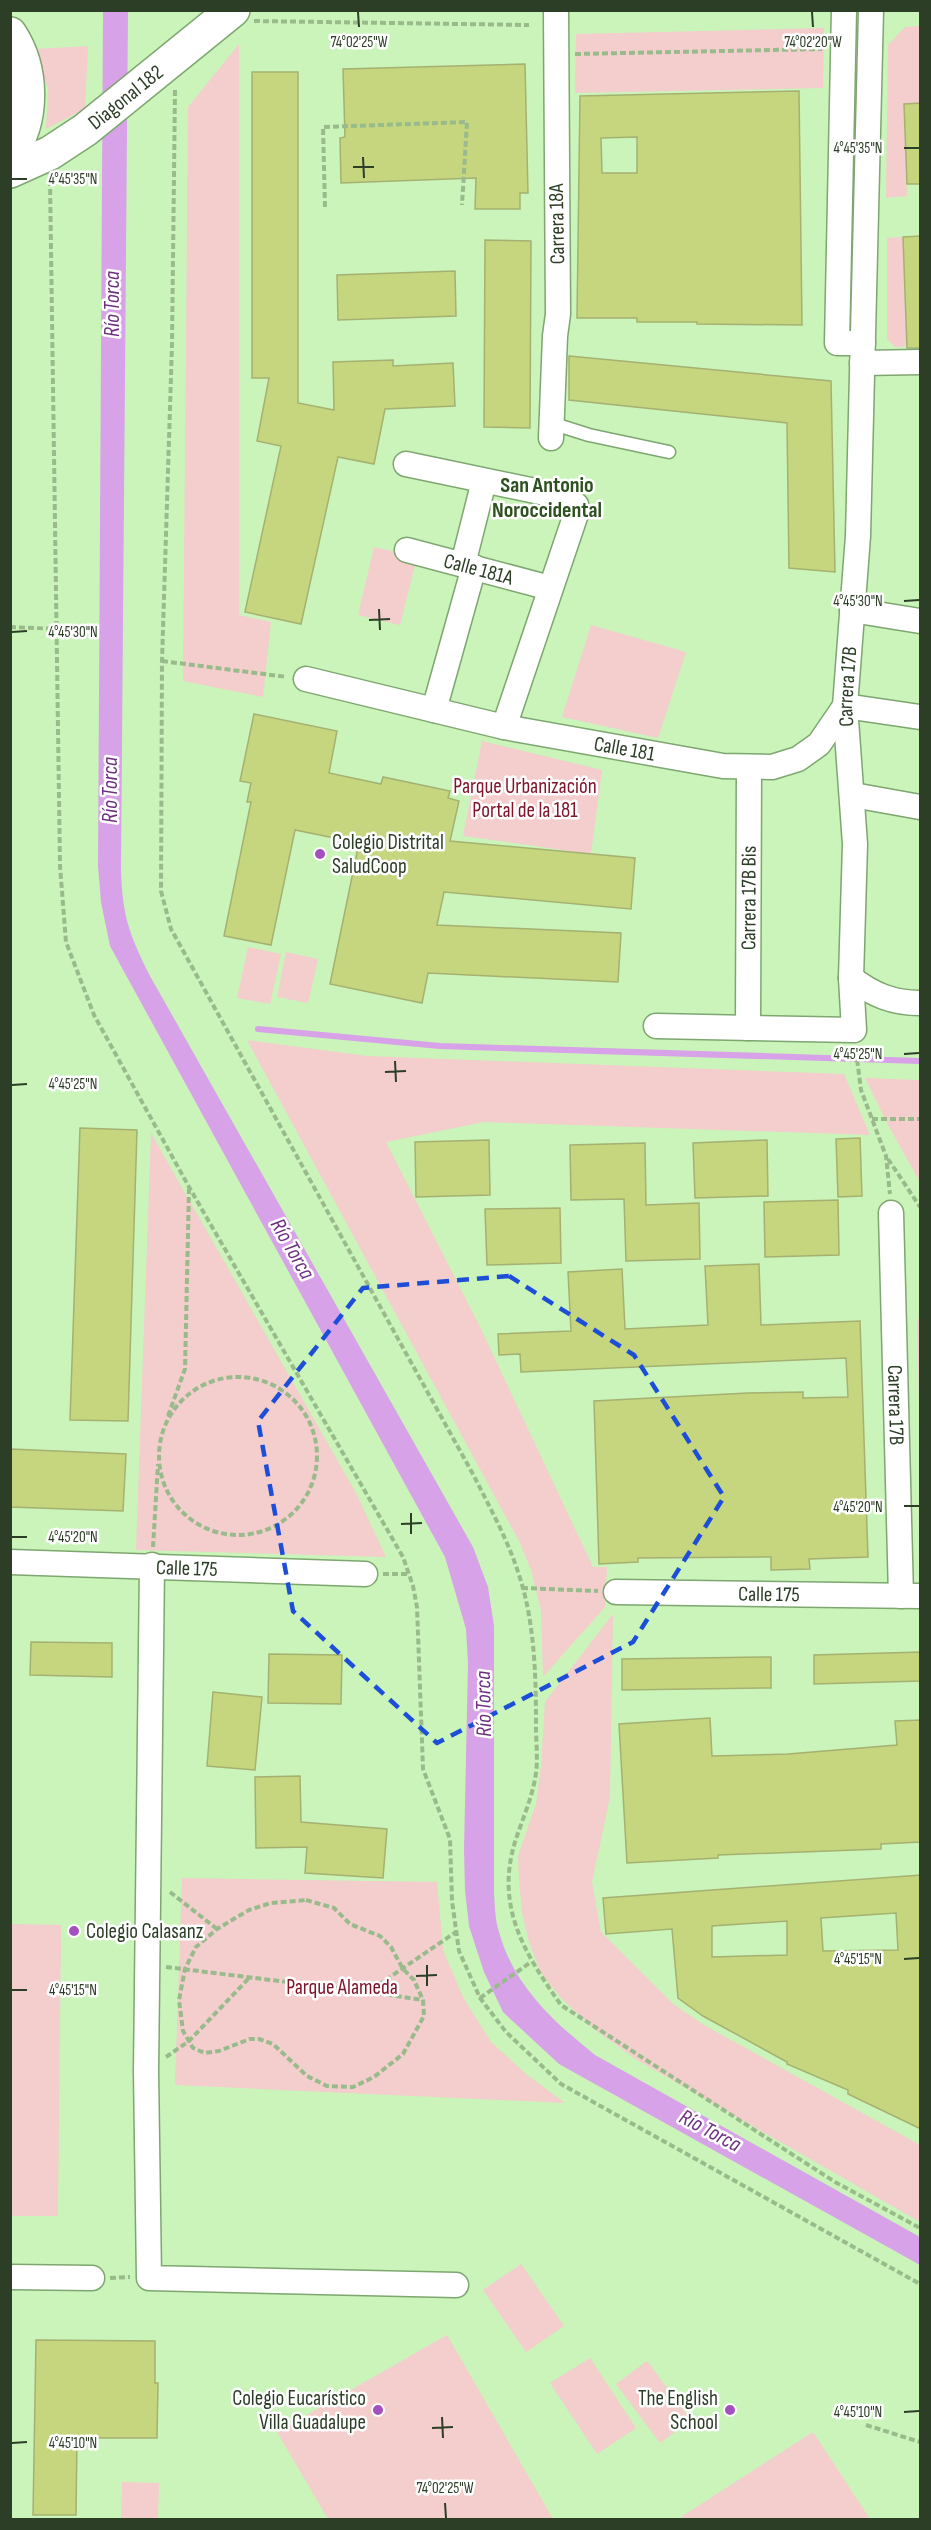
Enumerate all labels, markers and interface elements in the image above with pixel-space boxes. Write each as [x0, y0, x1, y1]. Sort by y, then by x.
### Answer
text: 74°02'25"W [331, 33, 388, 52]
text: 74°02'20"W [784, 33, 842, 52]
street label: Diagonal 182 [83, 59, 168, 135]
text: 4°45'35"N [834, 139, 882, 158]
text: 4°45'35"N [49, 170, 97, 189]
street label: Carrera 18A [544, 182, 570, 265]
water label: Río Torca [99, 271, 126, 337]
district label: San Antonio Noroccidental [492, 472, 602, 524]
street label: Calle 181A [441, 548, 517, 590]
text: 4°45'30"N [833, 592, 883, 611]
text: 4°45'30"N [48, 623, 98, 642]
street label: Carrera 17B [832, 646, 862, 728]
street label: Calle 181 [592, 731, 657, 766]
water label: Río Torca [97, 757, 124, 823]
park label: Parque Urbanización Portal de la 181 [453, 774, 597, 823]
place label: Colegio Distrital SaludCoop [332, 830, 444, 879]
street label: Carrera 17B Bis [736, 846, 761, 950]
marker: Colegio Distrital SaludCoop [313, 847, 327, 861]
text: 4°45'25"N [834, 1045, 882, 1064]
text: 4°45'25"N [49, 1075, 97, 1094]
water label: Río Torca [264, 1214, 320, 1284]
street label: Carrera 17B [882, 1364, 910, 1445]
text: 4°45'20"N [833, 1498, 883, 1517]
text: 4°45'20"N [48, 1528, 98, 1547]
street label: Calle 175 [156, 1554, 218, 1582]
street label: Calle 175 [738, 1581, 800, 1607]
water label: Río Torca [470, 1671, 498, 1737]
place label: Colegio Calasanz [86, 1919, 204, 1944]
marker: Colegio Calasanz [67, 1924, 81, 1938]
text: 4°45'15"N [834, 1950, 882, 1969]
park label: Parque Alameda [286, 1975, 398, 2000]
text: 4°45'15"N [49, 1981, 97, 2000]
water label: Río Torca [675, 2104, 746, 2158]
place label: Colegio Eucarístico Villa Guadalupe [232, 2386, 366, 2435]
place label: The English School [638, 2386, 718, 2435]
marker: Colegio Eucarístico Villa Guadalupe [371, 2403, 385, 2417]
marker: The English School [723, 2403, 737, 2417]
text: 4°45'10"N [834, 2403, 882, 2422]
text: 4°45'10"N [49, 2434, 97, 2453]
text: 74°02'25"W [417, 2479, 474, 2498]

